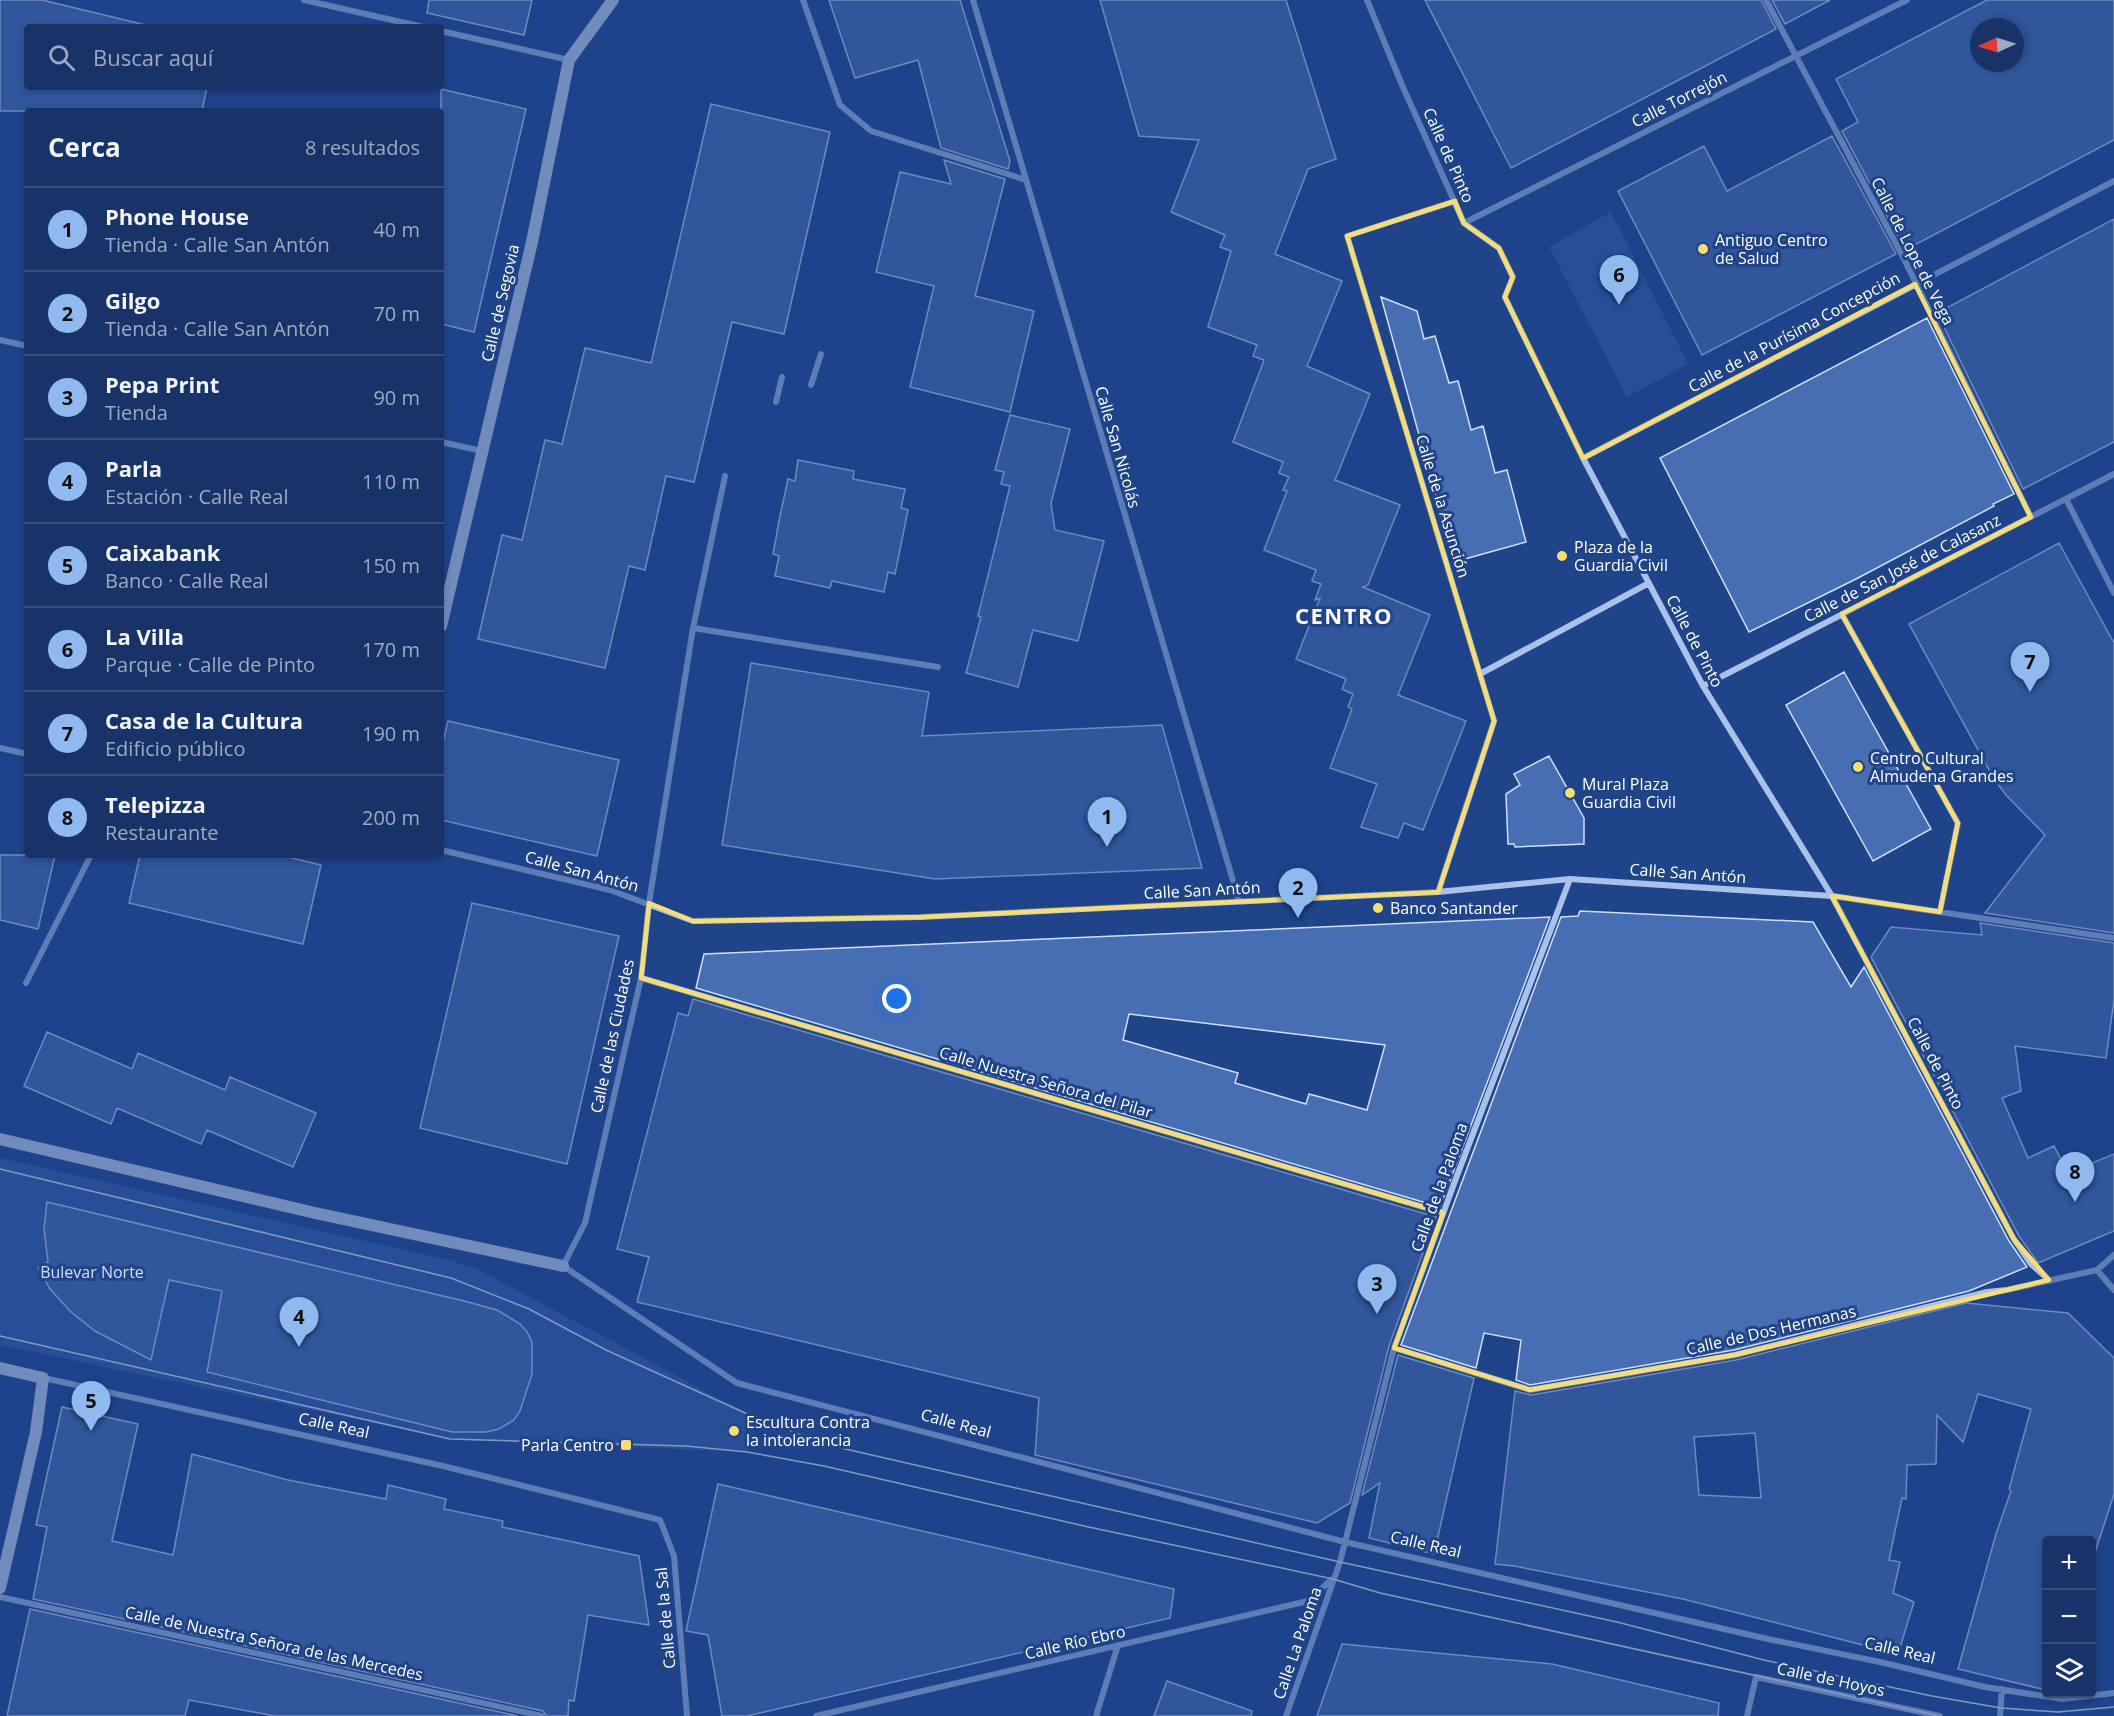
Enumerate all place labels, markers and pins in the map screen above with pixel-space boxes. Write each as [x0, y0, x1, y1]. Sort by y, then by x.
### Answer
place label: Antiguo Centro de Salud [1715, 229, 1828, 269]
marker: Antiguo Centro de Salud [1696, 242, 1710, 256]
pin: 6 [1600, 256, 1638, 305]
place label: Plaza de la Guardia Civil [1574, 536, 1668, 576]
marker: Plaza de la Guardia Civil [1555, 549, 1569, 563]
pin: 7 [2010, 642, 2050, 692]
place label: Centro Cultural Almudena Grandes [1870, 747, 2014, 787]
marker: Centro Cultural Almudena Grandes [1851, 760, 1865, 774]
place label: Mural Plaza Guardia Civil [1582, 773, 1676, 813]
marker: Mural Plaza Guardia Civil [1563, 786, 1577, 800]
pin: 1 [1088, 798, 1126, 847]
pin: 2 [1278, 868, 1318, 918]
place label: Banco Santander [1390, 897, 1518, 919]
marker: Banco Santander [1371, 901, 1385, 915]
pin: 8 [2056, 1152, 2094, 1202]
pin: 3 [1358, 1264, 1396, 1314]
pin: 4 [280, 1298, 318, 1347]
pin: 5 [72, 1382, 110, 1431]
place label: Escultura Contra la intolerancia [746, 1411, 870, 1451]
marker: Escultura Contra la intolerancia [727, 1424, 741, 1438]
place label: Parla Centro [521, 1434, 614, 1456]
marker: Parla Centro [619, 1438, 633, 1452]

